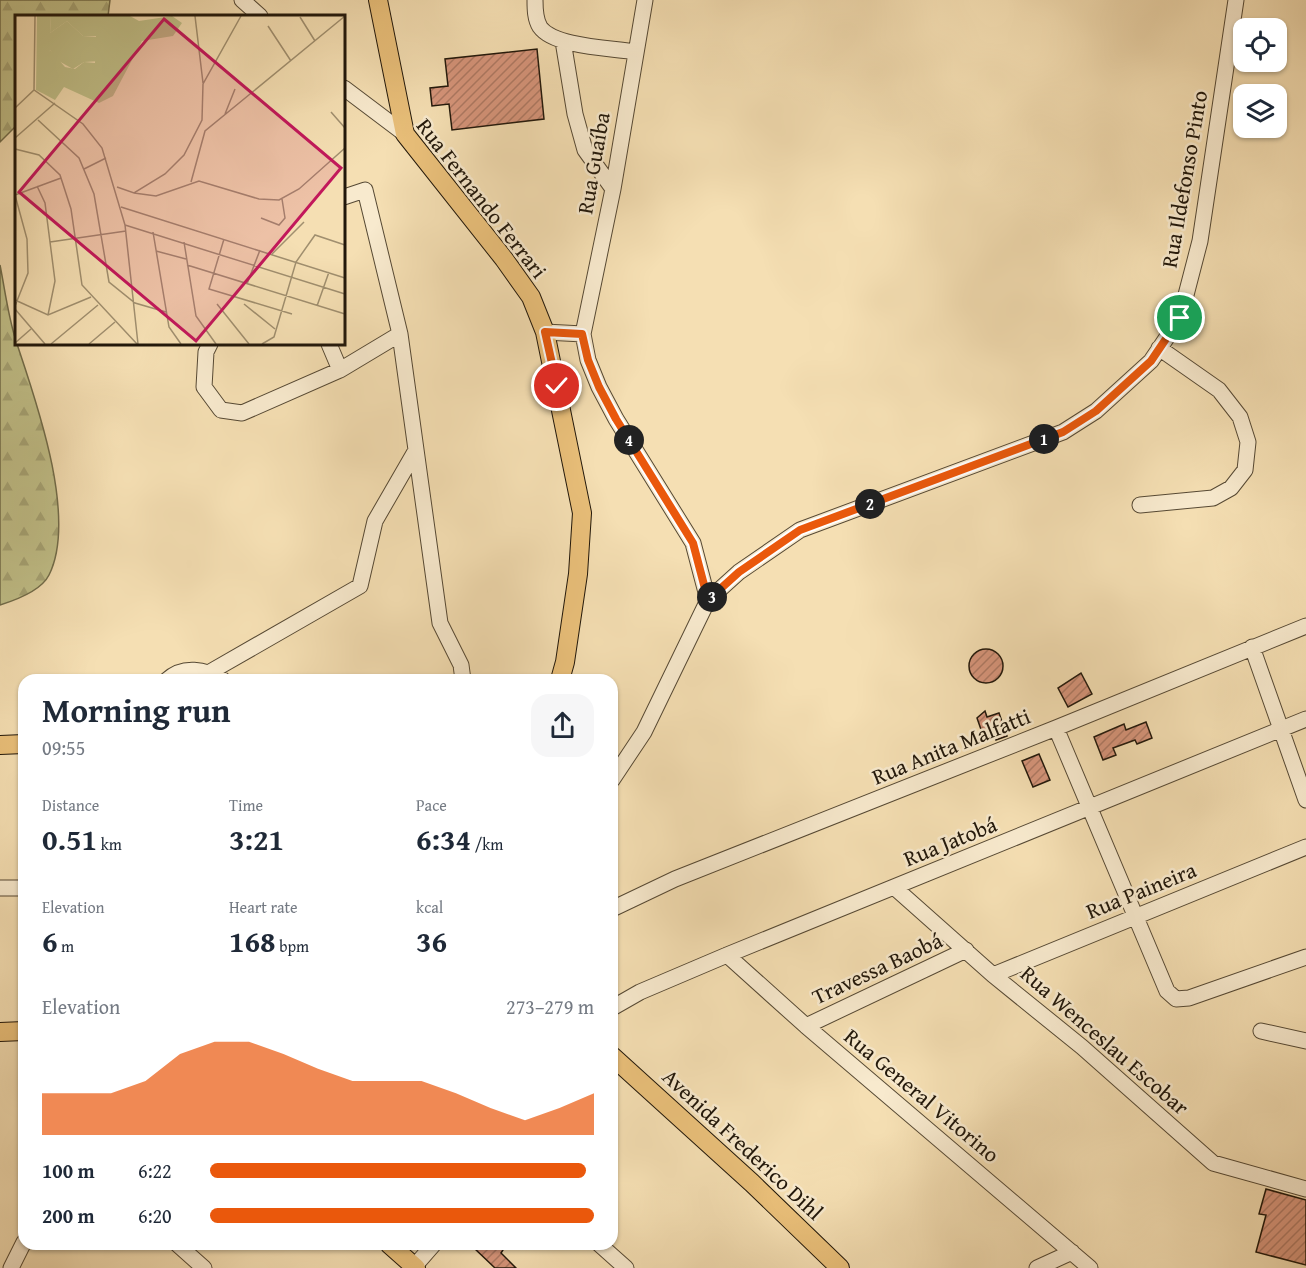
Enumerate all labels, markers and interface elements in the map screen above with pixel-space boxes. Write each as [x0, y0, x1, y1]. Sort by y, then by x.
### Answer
inset map [15, 15, 345, 345]
map controls [1233, 18, 1287, 138]
button: locate [1233, 18, 1287, 72]
button: layers [1233, 84, 1287, 138]
street label: Rua Ildefonso Pinto [1153, 88, 1215, 270]
street label: Rua Guaíba [568, 109, 618, 217]
street label: Rua Fernando Ferrari [409, 111, 555, 285]
pin [1154, 292, 1205, 343]
icon: arrive [1163, 301, 1196, 334]
pin [531, 360, 582, 411]
icon: check [540, 369, 573, 402]
pin: 1 [1029, 424, 1059, 454]
pin: 4 [614, 425, 644, 455]
text: 1 [1040, 427, 1048, 451]
text: 4 [625, 428, 633, 452]
pin: 2 [855, 489, 885, 519]
text: 2 [866, 492, 874, 516]
pin: 3 [697, 582, 727, 612]
text: 3 [708, 585, 716, 609]
text: Morning run [42, 686, 231, 734]
button: share [531, 694, 594, 757]
street label: Rua Anita Malfatti [867, 700, 1035, 792]
text: 09:55 [42, 733, 85, 762]
text: Distance [42, 793, 99, 817]
text: Time [229, 793, 263, 817]
text: Pace [416, 793, 447, 817]
street label: Rua Jatobá [899, 808, 1002, 874]
text: 0.51 [42, 817, 97, 861]
text: 3:21 [229, 817, 284, 861]
text: 6:34 [416, 817, 471, 861]
text: km [97, 832, 122, 856]
text: /km [471, 832, 503, 856]
street label: Rua Paineira [1081, 853, 1201, 927]
text: Elevation [42, 895, 105, 919]
text: Heart rate [229, 895, 298, 919]
text: kcal [416, 895, 443, 919]
text: 6 [42, 919, 58, 963]
text: 168 [229, 919, 276, 963]
text: 36 [416, 919, 447, 963]
street label: Travessa Baobá [807, 924, 948, 1012]
text: m [58, 934, 74, 958]
text: bpm [276, 934, 309, 958]
street label: Rua Wenceslau Escobar [1014, 958, 1196, 1122]
text: Elevation [42, 992, 120, 1021]
text: 273–279 m [506, 992, 594, 1021]
street label: Rua General Vitorino [837, 1020, 1007, 1170]
street label: Avenida Frederico Dihl [655, 1061, 831, 1227]
text: 100 m [42, 1156, 95, 1185]
text: 6:22 [138, 1156, 172, 1185]
text: 200 m [42, 1201, 95, 1230]
text: 6:20 [138, 1201, 172, 1230]

